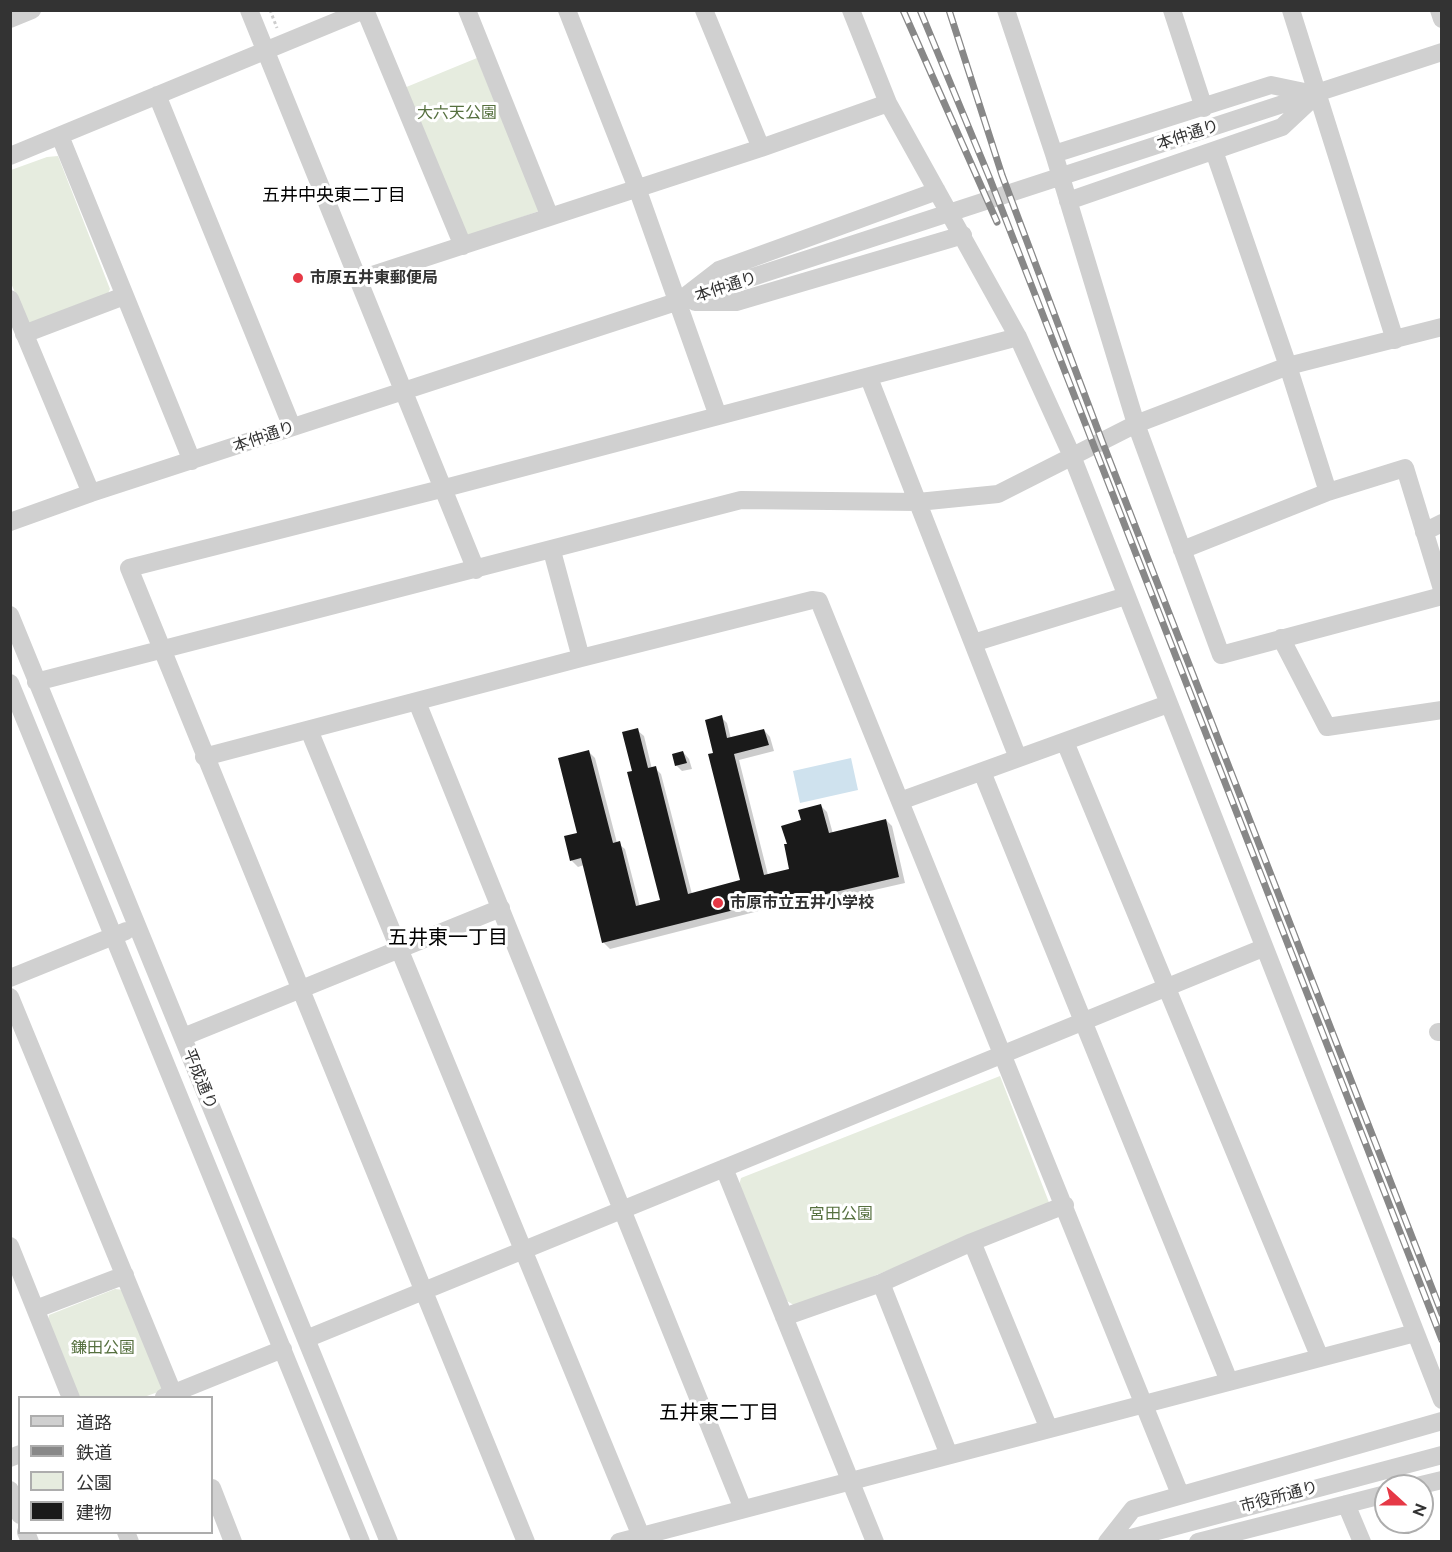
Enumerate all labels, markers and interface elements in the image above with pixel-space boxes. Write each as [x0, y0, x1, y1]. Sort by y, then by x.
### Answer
park label: 大六天公園 [417, 103, 497, 123]
street label: 本仲通り [1155, 116, 1221, 154]
district label: 五井中央東二丁目 [262, 185, 406, 207]
place label: 市原五井東郵便局 [310, 268, 438, 288]
street label: 本仲通り [693, 268, 759, 306]
marker: 市原五井東郵便局 [291, 271, 305, 285]
street label: 本仲通り [231, 418, 297, 456]
place label: 市原市立五井小学校 [730, 893, 874, 913]
marker: 市原市立五井小学校 [711, 896, 725, 910]
district label: 五井東一丁目 [388, 926, 508, 950]
street label: 平成通り [179, 1046, 221, 1112]
park label: 宮田公園 [809, 1204, 873, 1224]
park label: 鎌田公園 [71, 1338, 135, 1358]
legend [18, 1396, 213, 1534]
district label: 五井東二丁目 [659, 1401, 779, 1425]
text: 道路 [76, 1412, 112, 1433]
text: 鉄道 [76, 1442, 112, 1463]
text: 公園 [76, 1472, 112, 1493]
north arrow [1374, 1474, 1434, 1534]
street label: 市役所通り [1238, 1477, 1320, 1517]
text: N [1408, 1501, 1430, 1519]
text: 建物 [76, 1502, 112, 1523]

